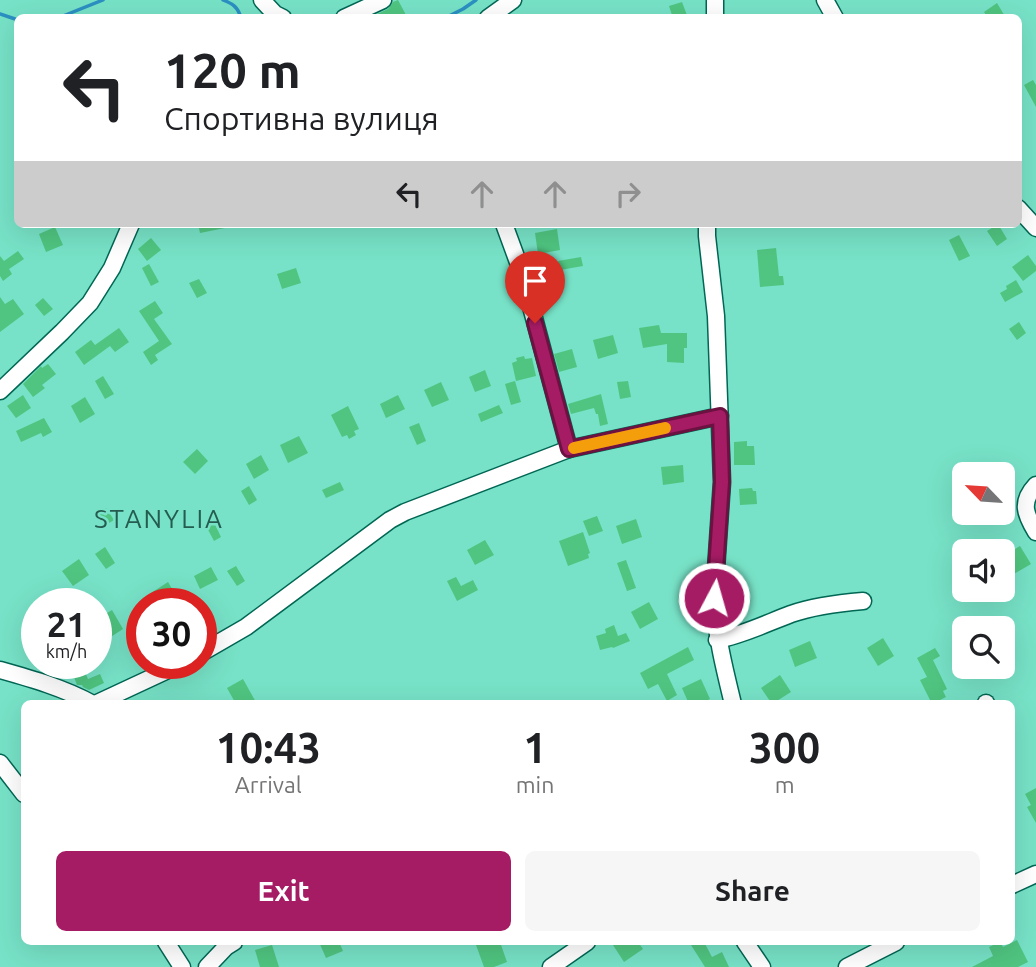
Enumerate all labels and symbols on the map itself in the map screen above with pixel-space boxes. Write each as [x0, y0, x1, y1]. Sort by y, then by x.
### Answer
pin [505, 251, 565, 323]
north arrow [952, 462, 1015, 525]
district label: STANYLIA [94, 504, 224, 533]
position arrow [677, 561, 751, 635]
speed limit sign: 30 [126, 588, 217, 679]

